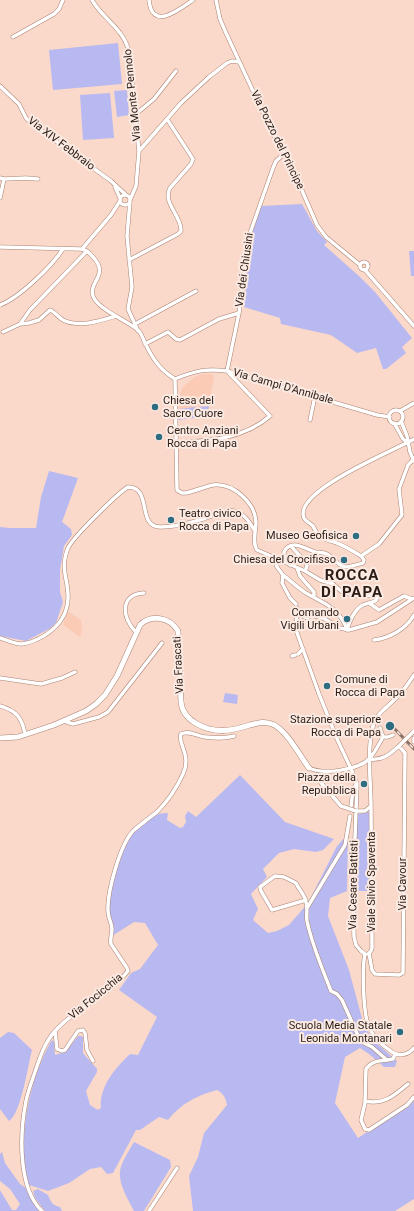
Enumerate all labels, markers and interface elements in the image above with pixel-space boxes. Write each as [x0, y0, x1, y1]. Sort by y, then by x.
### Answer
street label: Via Monte Pennolo [122, 48, 144, 142]
street label: Via Pozzo del Principe [247, 88, 307, 192]
street label: Via XIV Febbraio [25, 114, 97, 174]
street label: Via dei Chiusini [233, 232, 257, 308]
street label: Via Campi D'Annibale [231, 366, 335, 408]
place label: Chiesa del Sacro Cuore [163, 394, 223, 420]
marker: Chiesa del Sacro Cuore [150, 402, 160, 412]
place label: Centro Anziani Rocca di Papa [167, 424, 238, 450]
marker: Centro Anziani Rocca di Papa [154, 432, 164, 442]
place label: Teatro civico Rocca di Papa [179, 507, 249, 533]
marker: Teatro civico Rocca di Papa [166, 515, 176, 525]
place label: Museo Geofisica [266, 529, 348, 543]
marker: Museo Geofisica [351, 531, 361, 541]
place label: Chiesa del Crocifisso [233, 553, 336, 567]
marker: Chiesa del Crocifisso [339, 555, 349, 565]
district label: ROCCA DI PAPA [321, 567, 383, 602]
place label: Comando Vigili Urbani [281, 606, 339, 632]
marker: Comando Vigili Urbani [342, 614, 352, 624]
street label: Via Frascati [171, 636, 187, 694]
place label: Comune di Rocca di Papa [335, 673, 405, 699]
marker: Comune di Rocca di Papa [322, 681, 332, 691]
place label: Stazione superiore Rocca di Papa [290, 713, 381, 739]
marker: Stazione superiore Rocca di Papa [384, 720, 396, 732]
place label: Piazza della Repubblica [297, 771, 356, 797]
marker: Piazza della Repubblica [359, 779, 369, 789]
street label: Viale Silvio Spaventa [365, 831, 379, 933]
street label: Via Cesare Battisti [347, 840, 361, 930]
street label: Via Cavour [396, 858, 410, 910]
street label: Via Focicchia [66, 971, 126, 1023]
place label: Scuola Media Statale Leonida Montanari [289, 1019, 392, 1045]
marker: Scuola Media Statale Leonida Montanari [395, 1027, 405, 1037]

